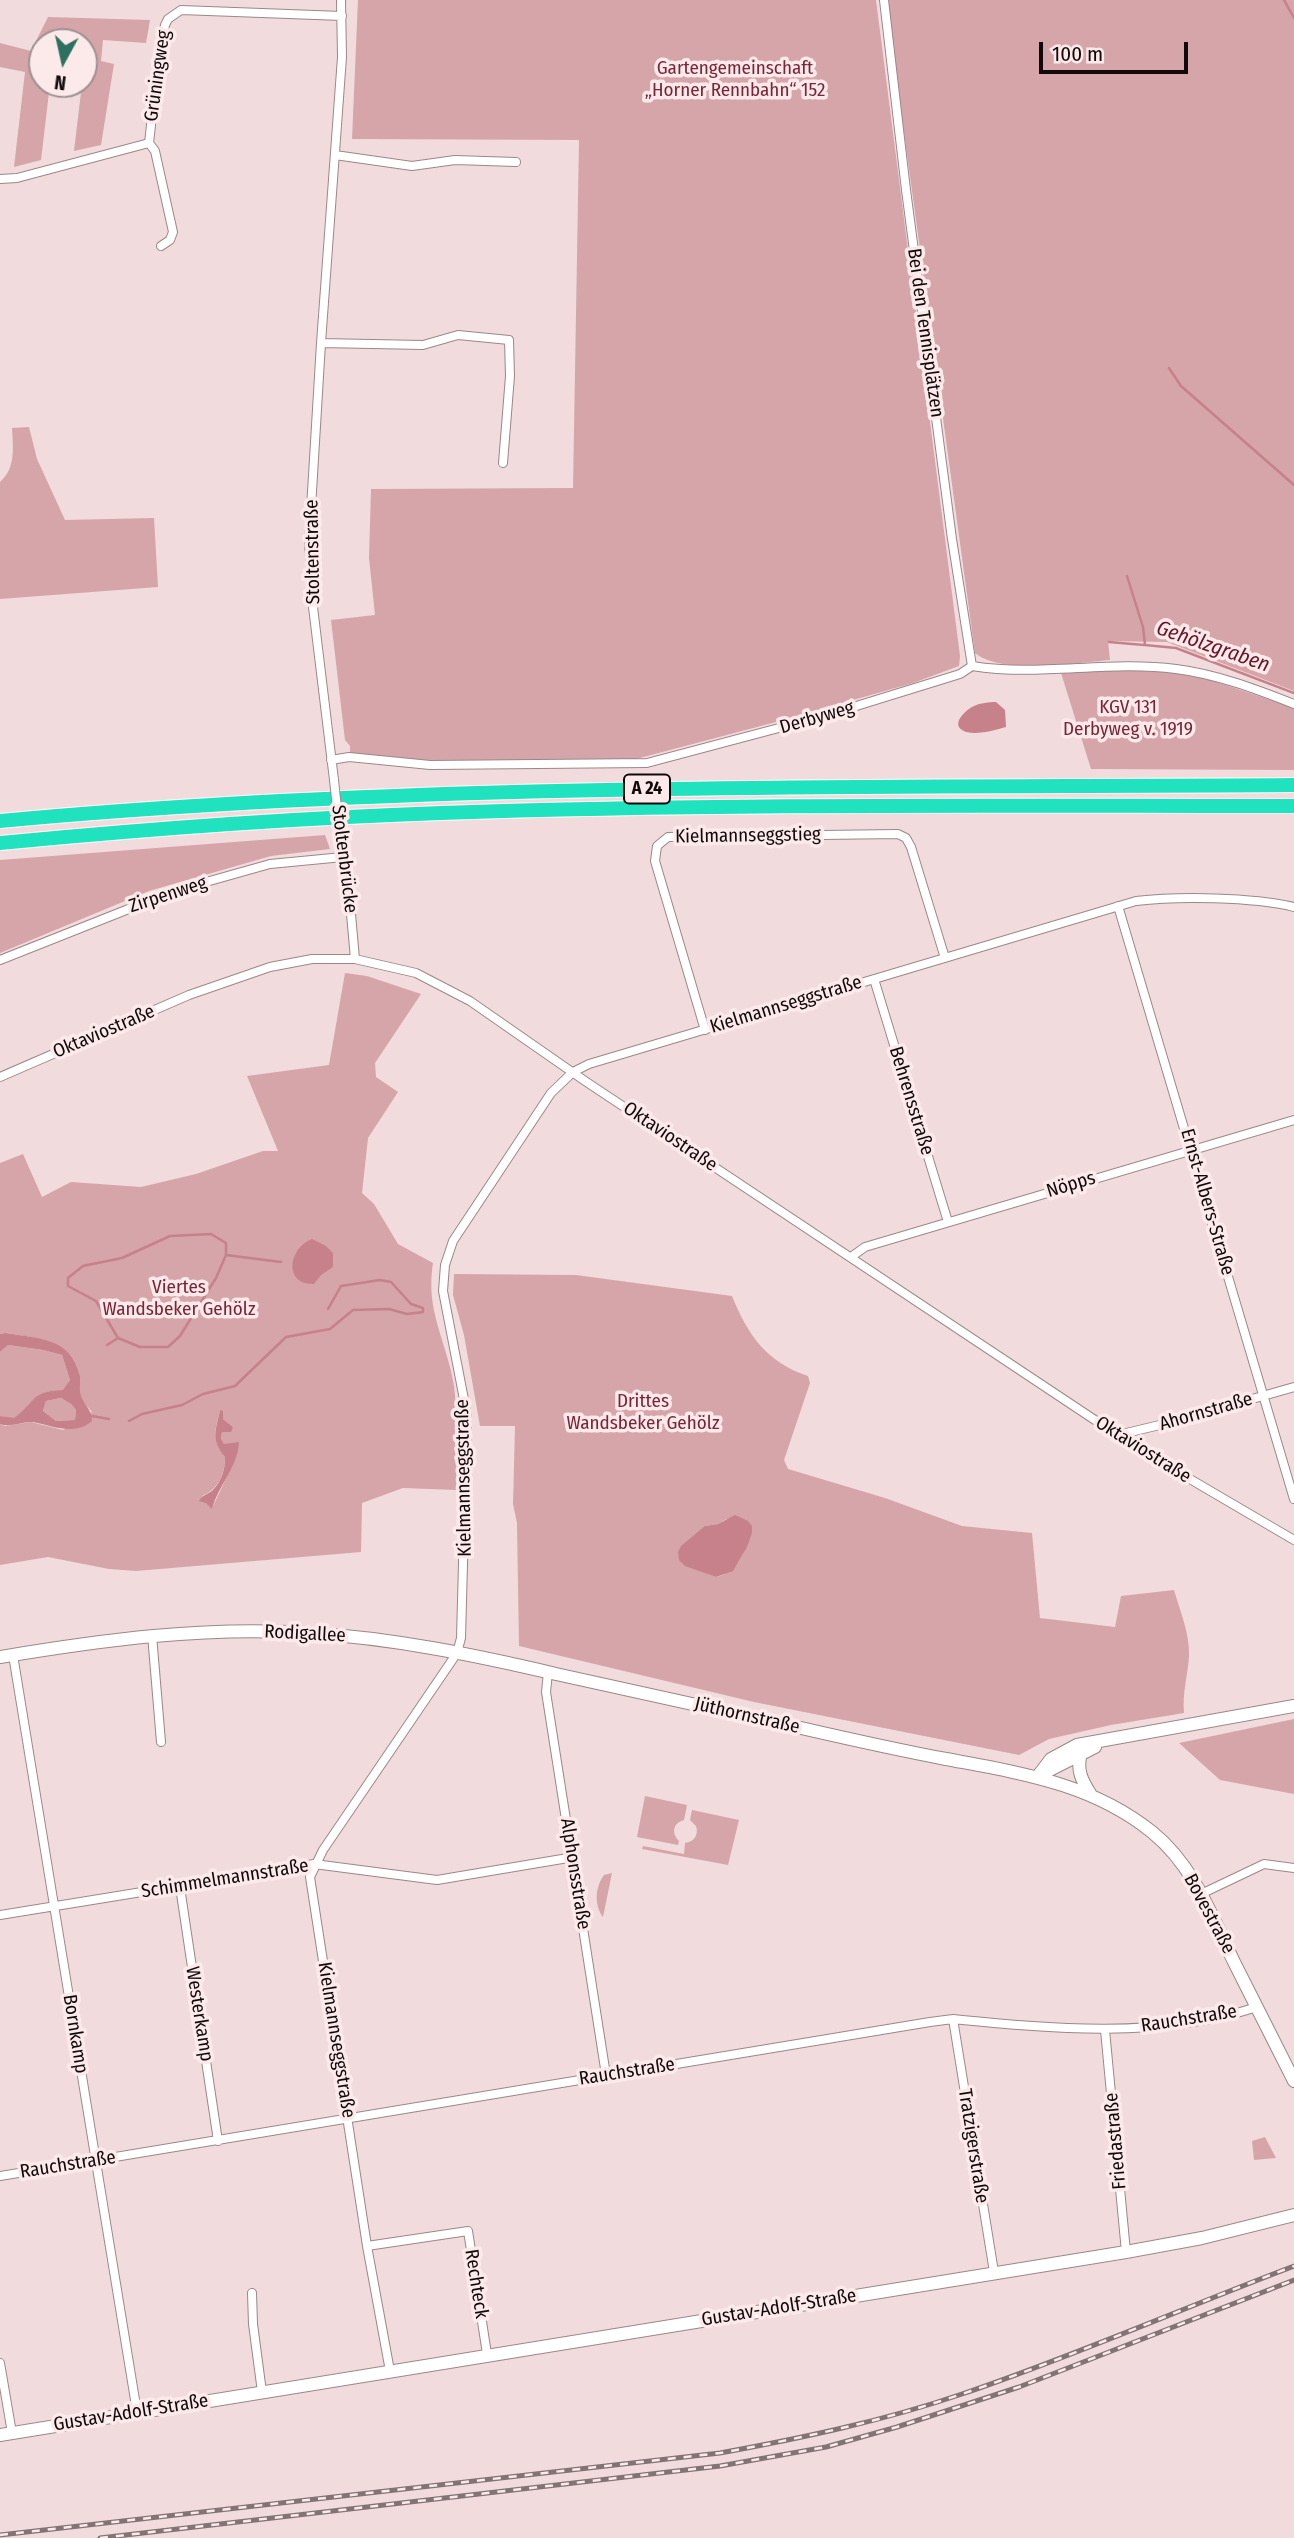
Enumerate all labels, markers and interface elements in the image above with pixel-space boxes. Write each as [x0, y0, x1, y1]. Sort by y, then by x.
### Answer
north arrow [28, 28, 98, 98]
scale bar [1042, 28, 1191, 72]
street label: Grüningweg [140, 29, 176, 123]
text: 100 m [1052, 41, 1103, 67]
park label: Gartengemeinschaft „Horner Rennbahn“ 152 [645, 58, 825, 102]
text: N [53, 70, 68, 94]
street label: Bei den Tennisplätzen [902, 247, 948, 419]
street label: Stoltenstraße [301, 499, 325, 605]
water label: Gehölzgraben [1153, 616, 1273, 678]
street label: Derbyweg [777, 697, 857, 739]
park label: KGV 131 Derbyweg v. 1919 [1063, 697, 1193, 741]
road number: A 24 [624, 774, 670, 804]
street label: Stoltenbrücke [326, 804, 362, 914]
street label: Kielmannseggstieg [675, 823, 821, 849]
street label: Zirpenweg [126, 872, 210, 918]
street label: Kielmannseggstraße [707, 971, 865, 1039]
street label: Oktaviostraße [50, 1000, 158, 1064]
street label: Behrensstraße [884, 1044, 938, 1158]
street label: Oktaviostraße [619, 1097, 721, 1177]
street label: Ernst-Albers-Straße [1175, 1126, 1239, 1278]
street label: Nöpps [1044, 1167, 1098, 1203]
park label: Viertes Wandsbeker Gehölz [103, 1277, 255, 1321]
street label: Ahornstraße [1157, 1388, 1255, 1436]
park label: Drittes Wandsbeker Gehölz [567, 1391, 719, 1435]
street label: Kielmannseggstraße [451, 1399, 477, 1557]
street label: Oktaviostraße [1091, 1412, 1195, 1488]
street label: Rodigallee [264, 1620, 346, 1648]
street label: Jüthornstraße [692, 1693, 802, 1739]
street label: Alphonsstraße [555, 1817, 595, 1931]
street label: Schimmelmannstraße [140, 1855, 310, 1903]
street label: Bovestraße [1178, 1870, 1240, 1958]
street label: Kielmannseggstraße [312, 1960, 360, 2120]
street label: Westerkamp [180, 1965, 218, 2063]
street label: Bornkamp [58, 1993, 92, 2075]
street label: Rauchstraße [1139, 2000, 1239, 2038]
street label: Rauchstraße [577, 2053, 677, 2091]
street label: Tratzigerstraße [953, 2087, 993, 2205]
street label: Friedastraße [1100, 2092, 1132, 2190]
street label: Rauchstraße [18, 2146, 118, 2184]
street label: Rechteck [459, 2248, 493, 2320]
street label: Gustav-Adolf-Straße [700, 2284, 858, 2332]
street label: Gustav-Adolf-Straße [52, 2389, 210, 2437]

